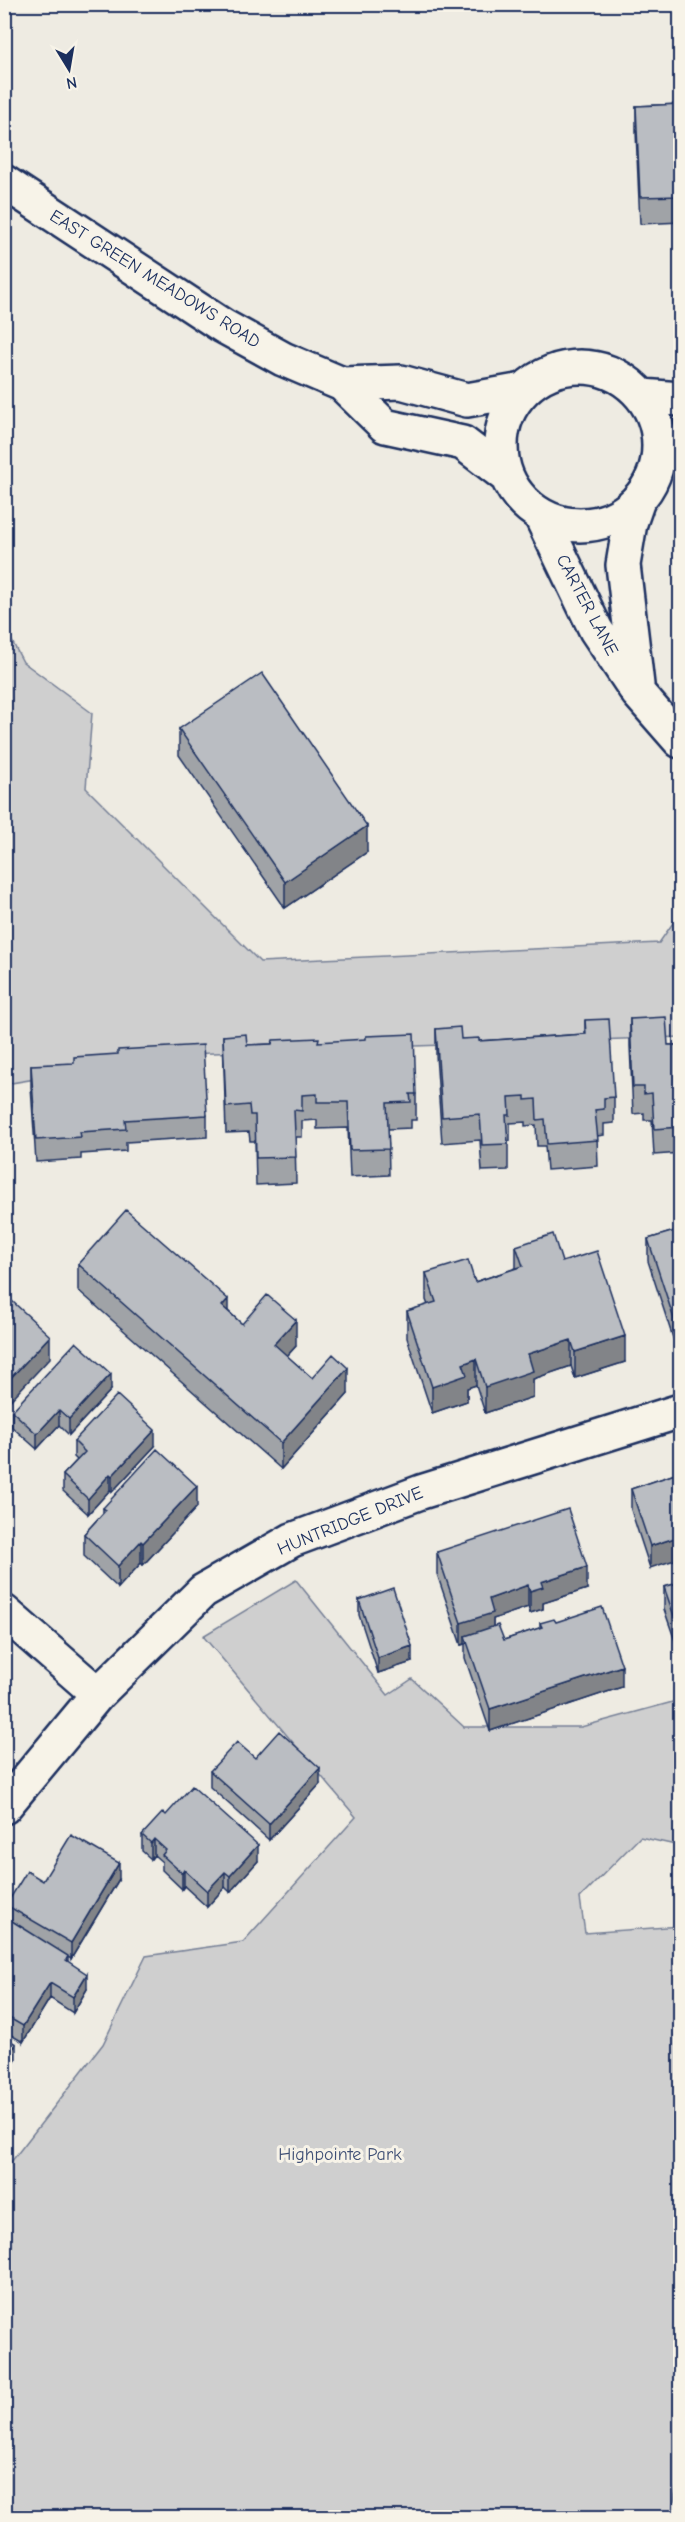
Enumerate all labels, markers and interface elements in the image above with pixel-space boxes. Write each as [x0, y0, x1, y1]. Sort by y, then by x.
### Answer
north arrow [39, 39, 99, 99]
text: N [65, 73, 79, 93]
street label: EAST GREEN MEADOWS ROAD [46, 205, 264, 353]
street label: CARTER LANE [552, 551, 622, 659]
street label: HUNTRIDGE DRIVE [274, 1482, 426, 1560]
park label: Highpointe Park [278, 2144, 402, 2165]

